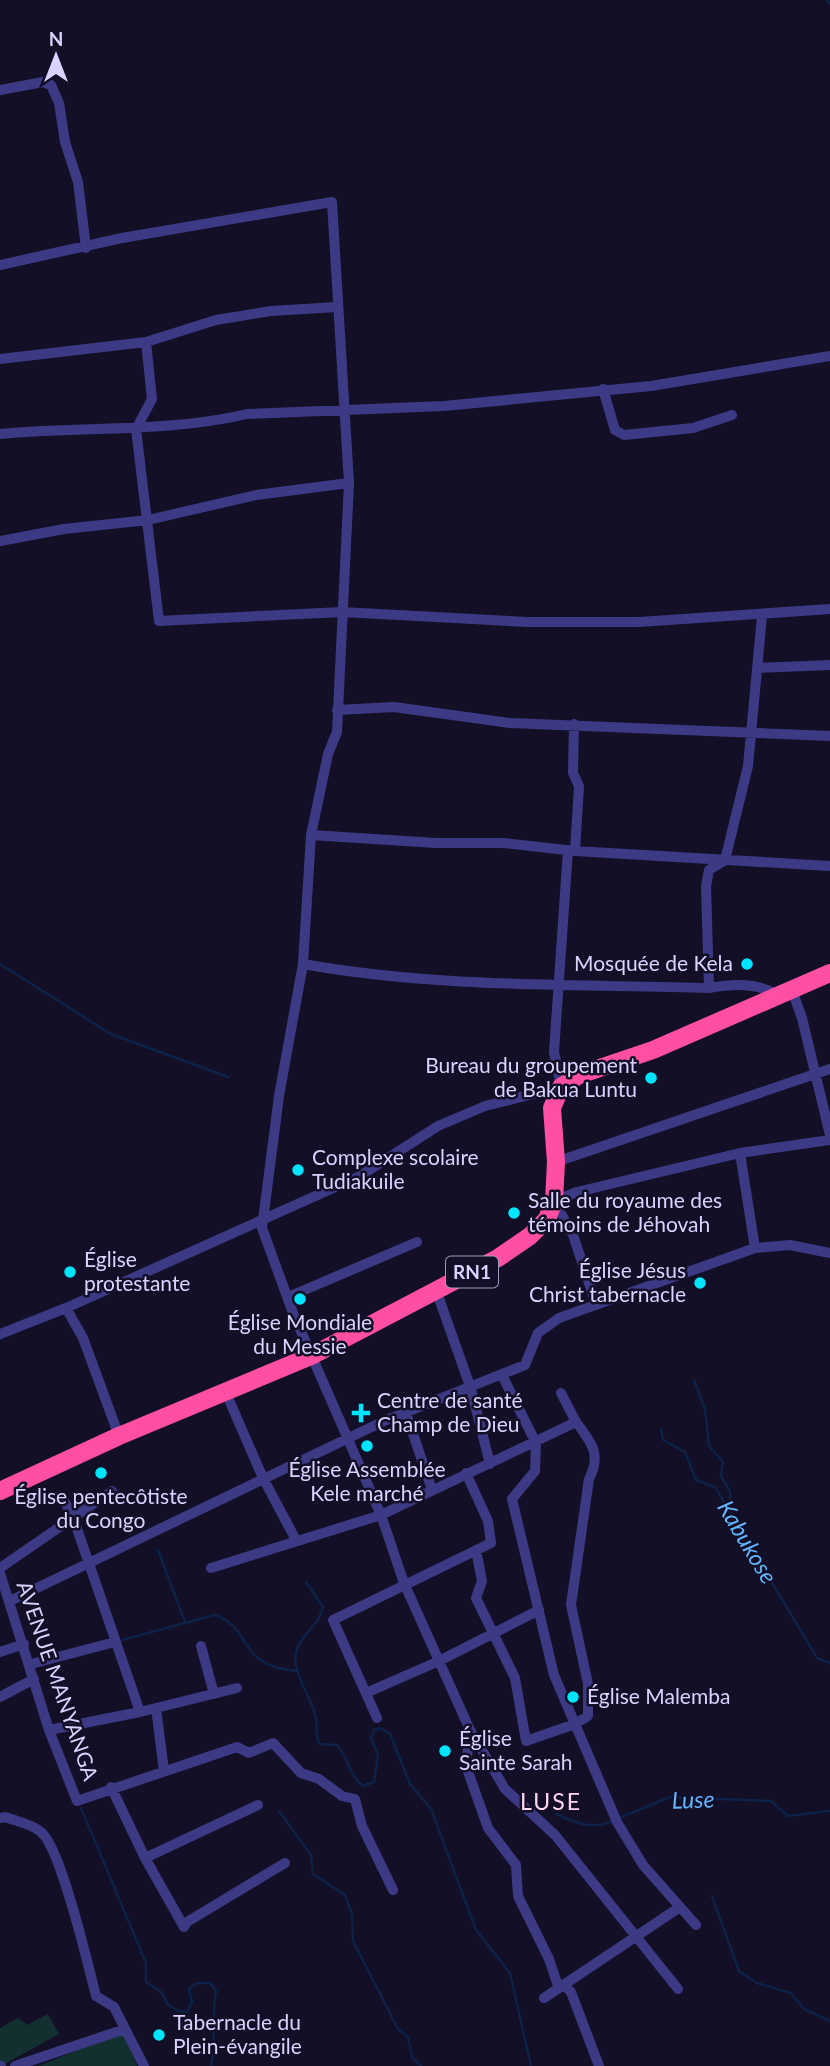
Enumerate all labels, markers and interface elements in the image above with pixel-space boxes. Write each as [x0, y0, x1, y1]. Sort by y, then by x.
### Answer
north arrow [21, 21, 91, 91]
text: N [49, 27, 63, 50]
place label: Mosquée de Kela [574, 950, 733, 975]
marker: Mosquée de Kela [739, 956, 755, 972]
place label: Bureau du groupement de Bakua Luntu [425, 1052, 637, 1101]
marker: Bureau du groupement de Bakua Luntu [643, 1070, 659, 1086]
place label: Complexe scolaire Tudiakuile [312, 1144, 479, 1193]
marker: Complexe scolaire Tudiakuile [290, 1162, 306, 1178]
place label: Salle du royaume des témoins de Jéhovah [528, 1187, 722, 1236]
marker: Salle du royaume des témoins de Jéhovah [506, 1205, 522, 1221]
place label: Église protestante [84, 1246, 190, 1295]
road number: RN1 [446, 1256, 498, 1288]
place label: Église Jésus Christ tabernacle [529, 1257, 686, 1306]
marker: Église protestante [62, 1264, 78, 1280]
marker: Église Jésus Christ tabernacle [692, 1275, 708, 1291]
marker: Église Mondiale du Messie [292, 1291, 308, 1307]
place label: Église Mondiale du Messie [228, 1309, 372, 1358]
place label: Centre de santé Champ de Dieu [377, 1387, 523, 1436]
marker: Centre de santé Champ de Dieu [351, 1403, 371, 1423]
marker: Église Assemblée Kele marché [359, 1438, 375, 1454]
place label: Église Assemblée Kele marché [288, 1456, 446, 1505]
marker: Église pentecôtiste du Congo [93, 1465, 109, 1481]
place label: Église pentecôtiste du Congo [14, 1483, 188, 1532]
water label: Kabukose [712, 1495, 784, 1588]
street label: AVENUE MANYANGA [12, 1577, 105, 1784]
place label: Église Malemba [587, 1683, 730, 1708]
marker: Église Malemba [565, 1689, 581, 1705]
place label: Église Sainte Sarah [459, 1725, 573, 1774]
marker: Église Sainte Sarah [437, 1743, 453, 1759]
water label: Luse [671, 1784, 715, 1814]
district label: LUSE [520, 1787, 582, 1815]
place label: Tabernacle du Plein-évangile [173, 2009, 302, 2058]
marker: Tabernacle du Plein-évangile [151, 2027, 167, 2043]

